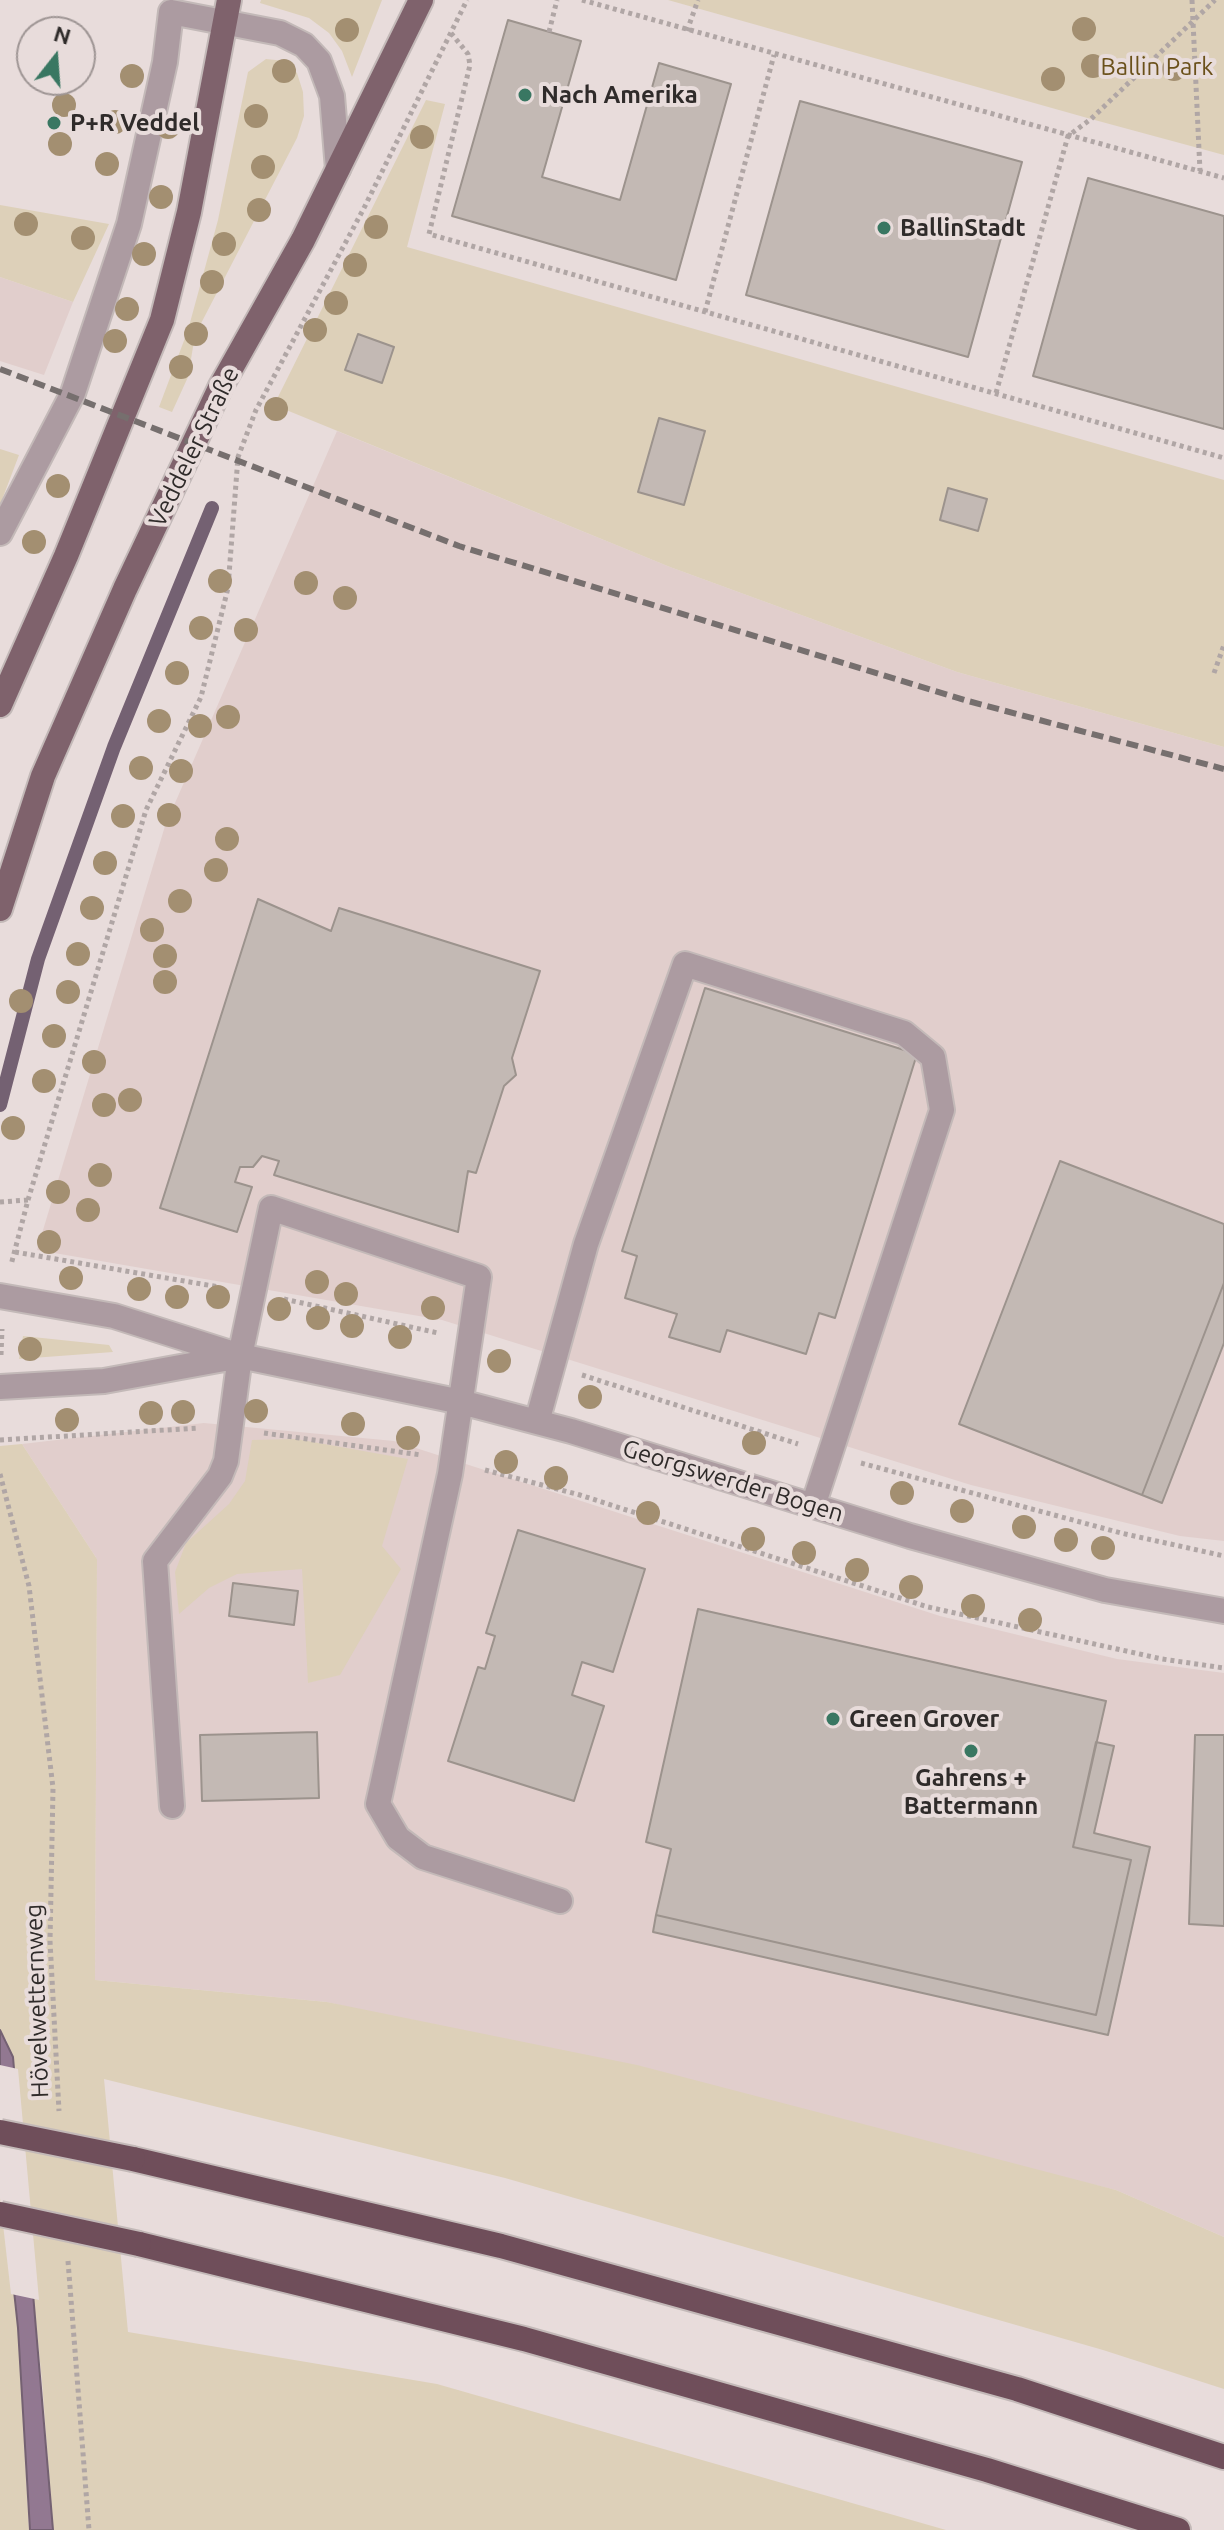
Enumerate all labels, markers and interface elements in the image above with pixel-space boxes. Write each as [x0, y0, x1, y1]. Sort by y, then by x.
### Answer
north arrow [16, 16, 96, 96]
text: N [51, 20, 74, 49]
park label: Ballin Park [1101, 53, 1213, 81]
place label: Nach Amerika [541, 81, 698, 109]
marker: Nach Amerika [516, 86, 534, 104]
place label: P+R Veddel [70, 109, 199, 137]
marker: P+R Veddel [45, 114, 63, 132]
place label: BallinStadt [900, 214, 1026, 242]
marker: BallinStadt [875, 219, 893, 237]
street label: Veddeler Straße [143, 362, 245, 532]
street label: Georgswerder Bogen [619, 1434, 847, 1528]
place label: Green Grover [849, 1705, 999, 1733]
marker: Green Grover [824, 1710, 842, 1728]
marker: Gahrens + Battermann [962, 1742, 980, 1760]
place label: Gahrens + Battermann [904, 1764, 1038, 1820]
street label: Hövelwetternweg [19, 1903, 55, 2099]

